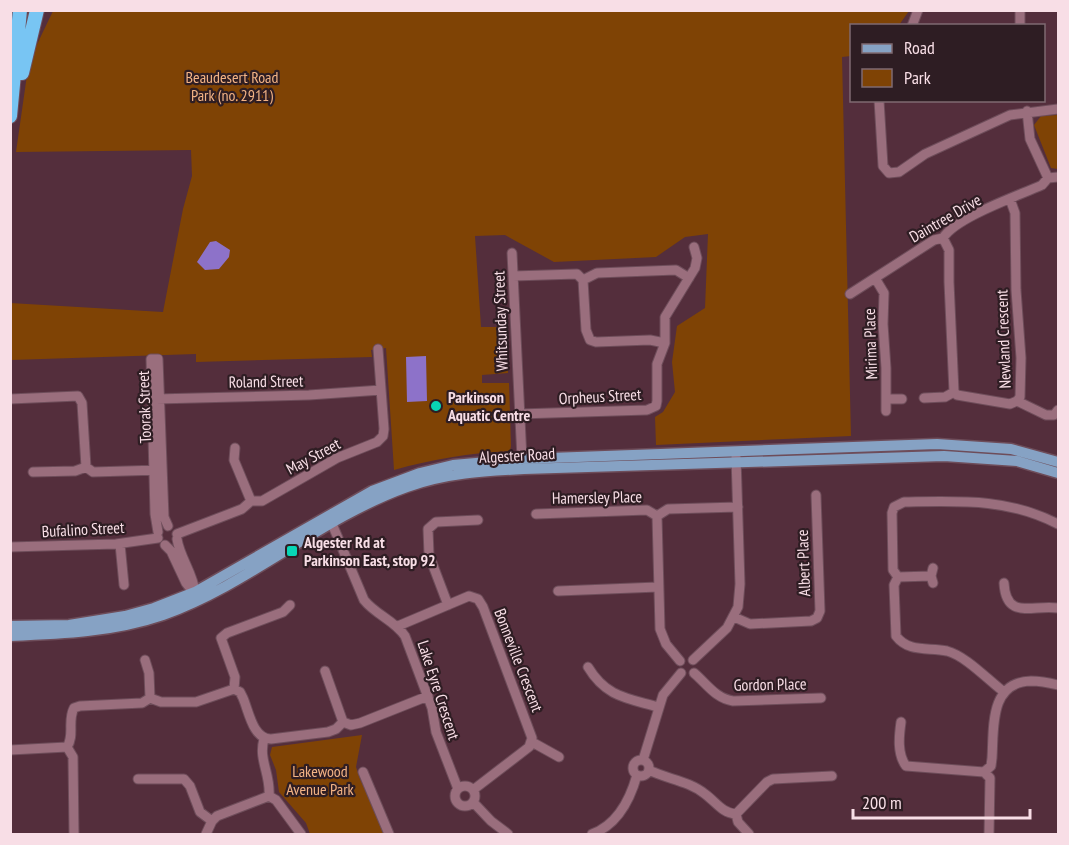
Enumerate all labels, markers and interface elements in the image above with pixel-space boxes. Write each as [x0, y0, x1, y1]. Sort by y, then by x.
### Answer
legend [850, 24, 1045, 102]
text: Road [904, 36, 935, 59]
text: Park [904, 66, 931, 89]
park label: Beaudesert Road Park (no. 2911) [186, 67, 279, 105]
street label: Daintree Drive [906, 189, 984, 247]
street label: Whitsunday Street [488, 270, 512, 372]
street label: Newland Crescent [991, 289, 1015, 389]
street label: Mirima Place [859, 308, 881, 380]
street label: Toorak Street [133, 370, 155, 444]
street label: Roland Street [229, 370, 304, 392]
street label: Orpheus Street [558, 384, 642, 408]
place label: Parkinson Aquatic Centre [447, 387, 530, 425]
marker: Parkinson Aquatic Centre [429, 399, 443, 413]
street label: May Street [282, 433, 344, 479]
street label: Algester Road [478, 443, 556, 467]
street label: Hamersley Place [552, 486, 642, 508]
street label: Bufalino Street [41, 517, 125, 541]
street label: Albert Place [792, 529, 814, 597]
place label: Algester Rd at Parkinson East, stop 92 [303, 532, 436, 570]
marker: Algester Rd at Parkinson East, stop 92 [285, 544, 299, 558]
street label: Bonneville Crescent [490, 606, 548, 715]
street label: Lake Eyre Crescent [414, 638, 465, 743]
street label: Gordon Place [733, 673, 807, 695]
park label: Lakewood Avenue Park [286, 761, 355, 799]
scale bar [853, 782, 1030, 820]
text: 200 m [862, 791, 902, 814]

